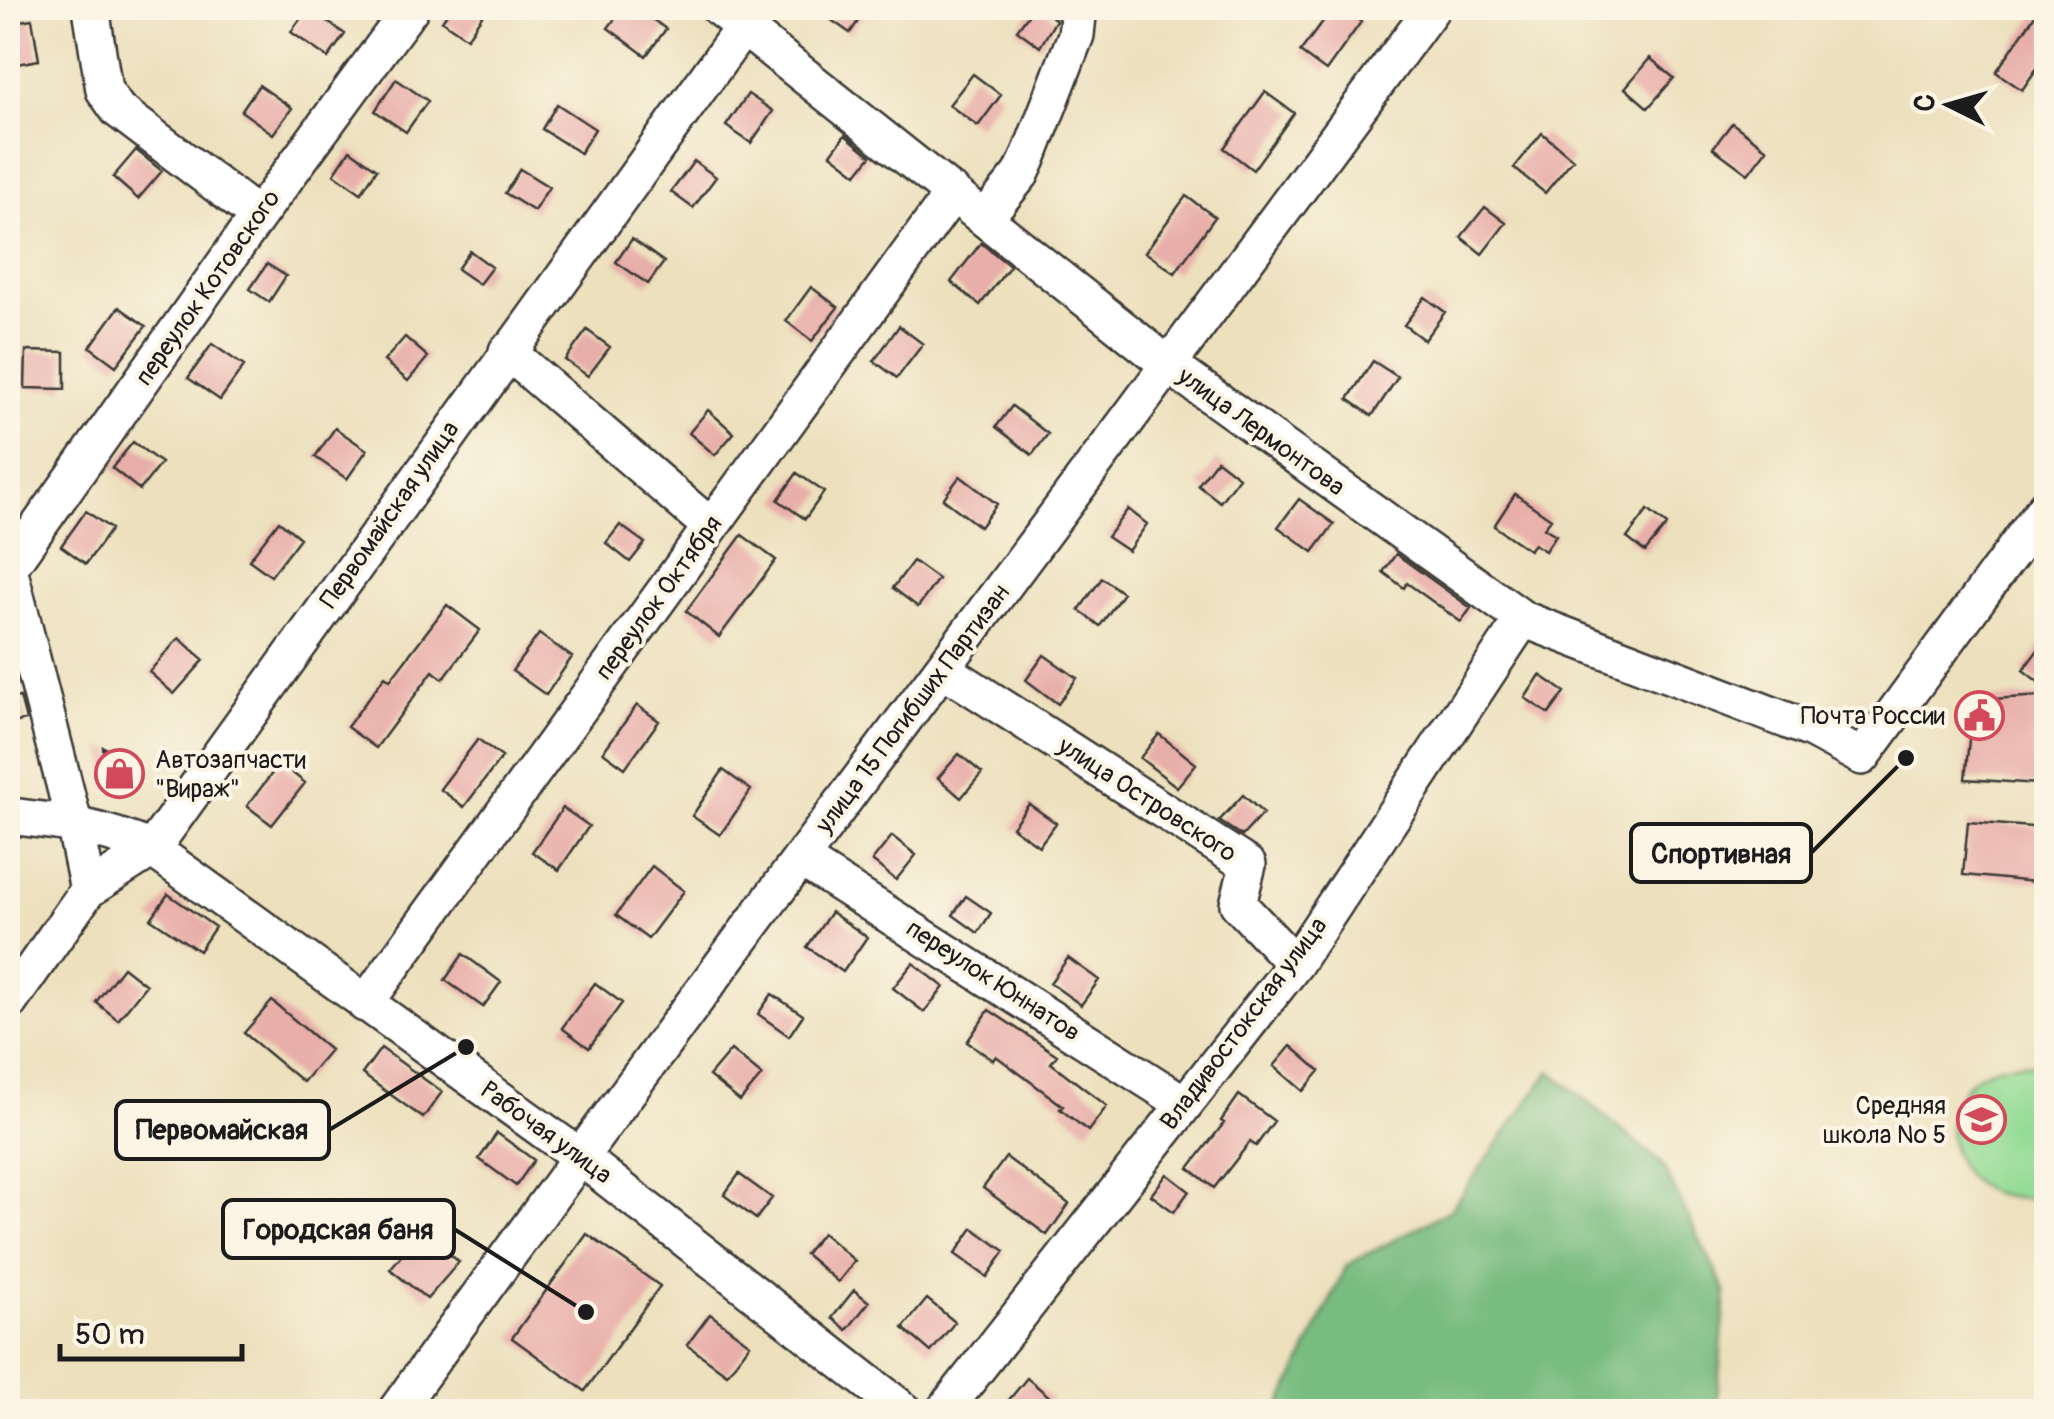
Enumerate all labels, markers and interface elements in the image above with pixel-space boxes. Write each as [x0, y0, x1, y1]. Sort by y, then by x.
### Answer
north arrow [1899, 55, 1999, 155]
text: С [1907, 93, 1944, 113]
street label: переулок Котовского [129, 184, 287, 392]
street label: улица Лермонтова [1171, 360, 1351, 503]
street label: Первомайская улица [314, 415, 466, 615]
street label: переулок Октября [589, 510, 729, 686]
street label: улица 15 Погибших Партизан [809, 578, 1017, 840]
public building icon: Почта России [1954, 690, 2006, 742]
place label: Почта России [1801, 701, 1945, 732]
street label: улица Островского [1051, 730, 1242, 869]
place label: Автозапчасти "Вираж" [155, 745, 306, 805]
shop icon: Автозапчасти "Вираж" [94, 748, 146, 800]
callout: Спортивная [1631, 824, 1811, 882]
text: Спортивная [1651, 837, 1791, 872]
street label: Владивостокская улица [1154, 911, 1334, 1137]
street label: переулок Юннатов [900, 913, 1086, 1049]
street label: Рабочая улица [474, 1075, 618, 1191]
place label: Средняя школа № 5 [1822, 1091, 1946, 1151]
school or university icon: Средняя школа № 5 [1955, 1094, 2007, 1146]
callout: Первомайская [116, 1101, 329, 1159]
text: Первомайская [136, 1113, 308, 1148]
callout: Городская баня [223, 1200, 454, 1258]
text: Городская баня [243, 1213, 433, 1248]
scale bar [60, 1299, 242, 1361]
text: 50 m [75, 1316, 145, 1353]

